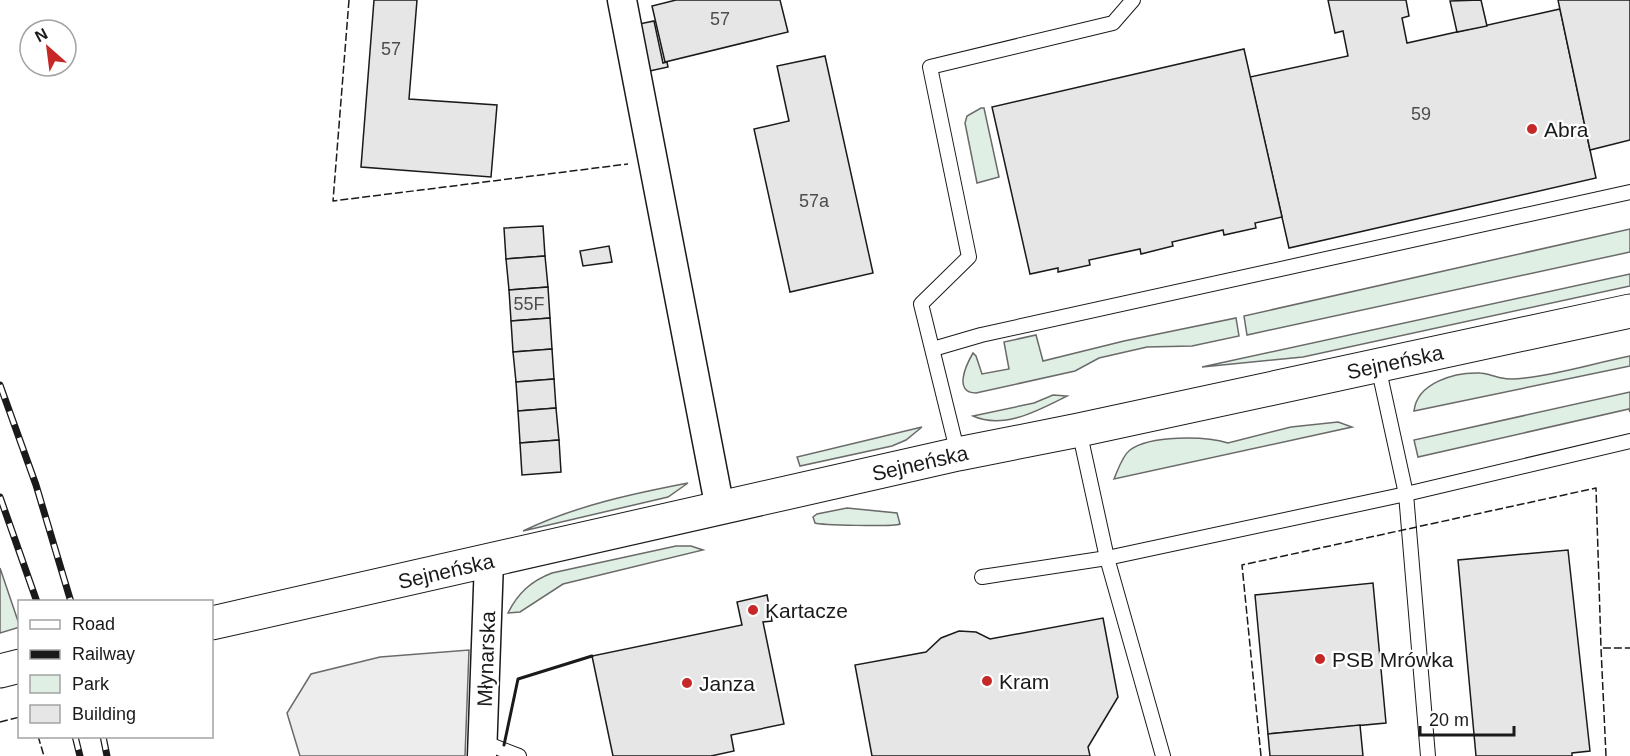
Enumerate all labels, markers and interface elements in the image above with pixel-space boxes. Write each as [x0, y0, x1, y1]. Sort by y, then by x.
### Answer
house number: 57 [710, 9, 730, 29]
north arrow [18, 18, 78, 78]
text: N [32, 25, 50, 45]
house number: 57 [381, 39, 401, 59]
house number: 59 [1411, 104, 1431, 124]
place label: Abra [1544, 118, 1589, 141]
marker: Abra [1525, 122, 1539, 136]
house number: 57a [799, 191, 830, 211]
house number: 55F [513, 294, 545, 314]
street label: Sejneńska [1345, 340, 1446, 383]
street label: Sejneńska [870, 441, 971, 485]
street label: Sejneńska [396, 549, 497, 593]
place label: Kartacze [765, 599, 848, 622]
legend [18, 600, 213, 738]
marker: Kartacze [746, 603, 760, 617]
street label: Młynarska [473, 610, 499, 707]
text: Road [72, 614, 115, 634]
text: Railway [72, 644, 135, 664]
place label: PSB Mrówka [1332, 648, 1454, 671]
marker: PSB Mrówka [1313, 652, 1327, 666]
place label: Kram [999, 670, 1049, 693]
place label: Janza [699, 672, 755, 695]
text: Park [72, 674, 110, 694]
marker: Kram [980, 674, 994, 688]
marker: Janza [680, 676, 694, 690]
scale bar [1420, 699, 1514, 737]
text: Building [72, 704, 136, 724]
text: 20 m [1429, 710, 1469, 730]

